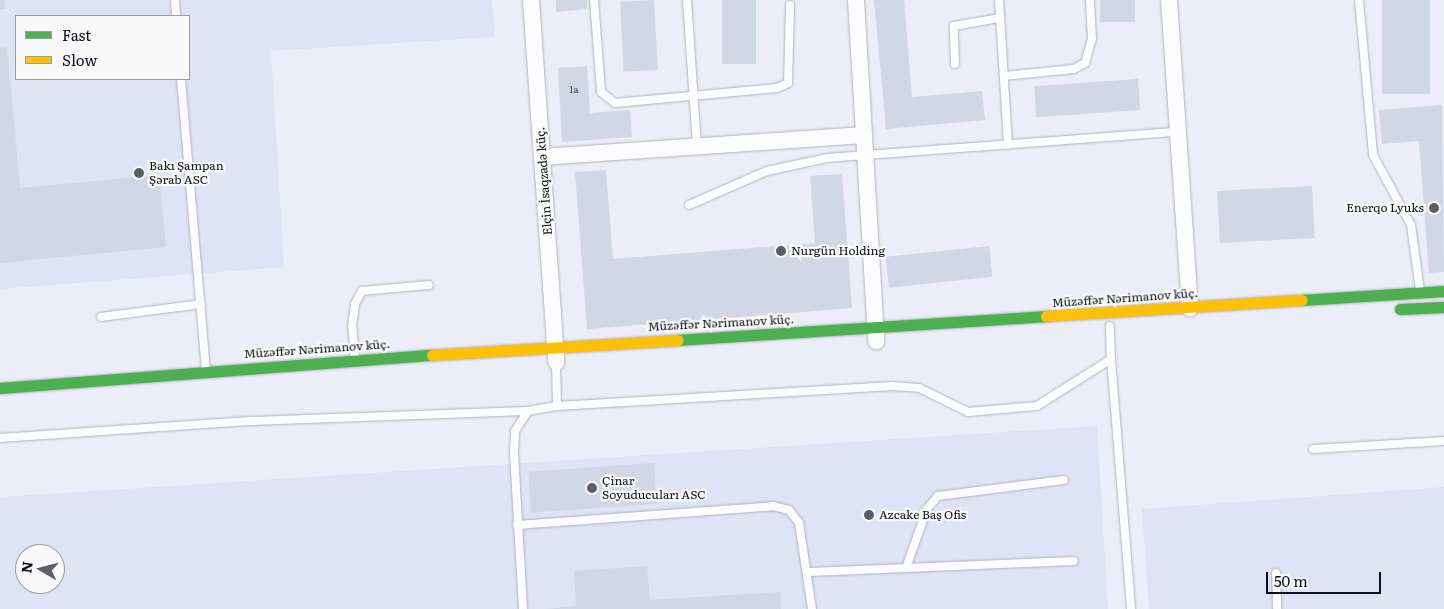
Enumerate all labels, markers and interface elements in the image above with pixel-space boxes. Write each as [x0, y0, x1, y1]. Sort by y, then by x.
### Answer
legend [15, 15, 190, 80]
text: Fast [62, 23, 91, 46]
text: Slow [62, 48, 97, 71]
house number: 1a [569, 83, 579, 95]
street label: Elçin İsaqzadə küç. [533, 126, 555, 236]
place label: Bakı Şampan Şərab ASC [149, 159, 224, 187]
marker: Bakı Şampan Şərab ASC [133, 167, 145, 179]
place label: Enerqo Lyuks [1346, 201, 1424, 215]
marker: Enerqo Lyuks [1428, 202, 1440, 214]
place label: Nurgün Holding [791, 244, 885, 258]
marker: Nurgün Holding [775, 245, 787, 257]
street label: Müzəffər Nərimanov küç. [1051, 286, 1199, 310]
street label: Müzəffər Nərimanov küç. [647, 312, 795, 334]
street label: Müzəffər Nərimanov küç. [243, 337, 391, 361]
place label: Çinar Soyuducuları ASC [602, 474, 706, 502]
marker: Çinar Soyuducuları ASC [586, 482, 598, 494]
place label: Azcake Baş Ofis [879, 508, 966, 522]
marker: Azcake Baş Ofis [863, 509, 875, 521]
north arrow [15, 544, 65, 594]
text: N [15, 560, 37, 574]
scale bar [1269, 562, 1384, 594]
text: 50 m [1274, 569, 1308, 592]

